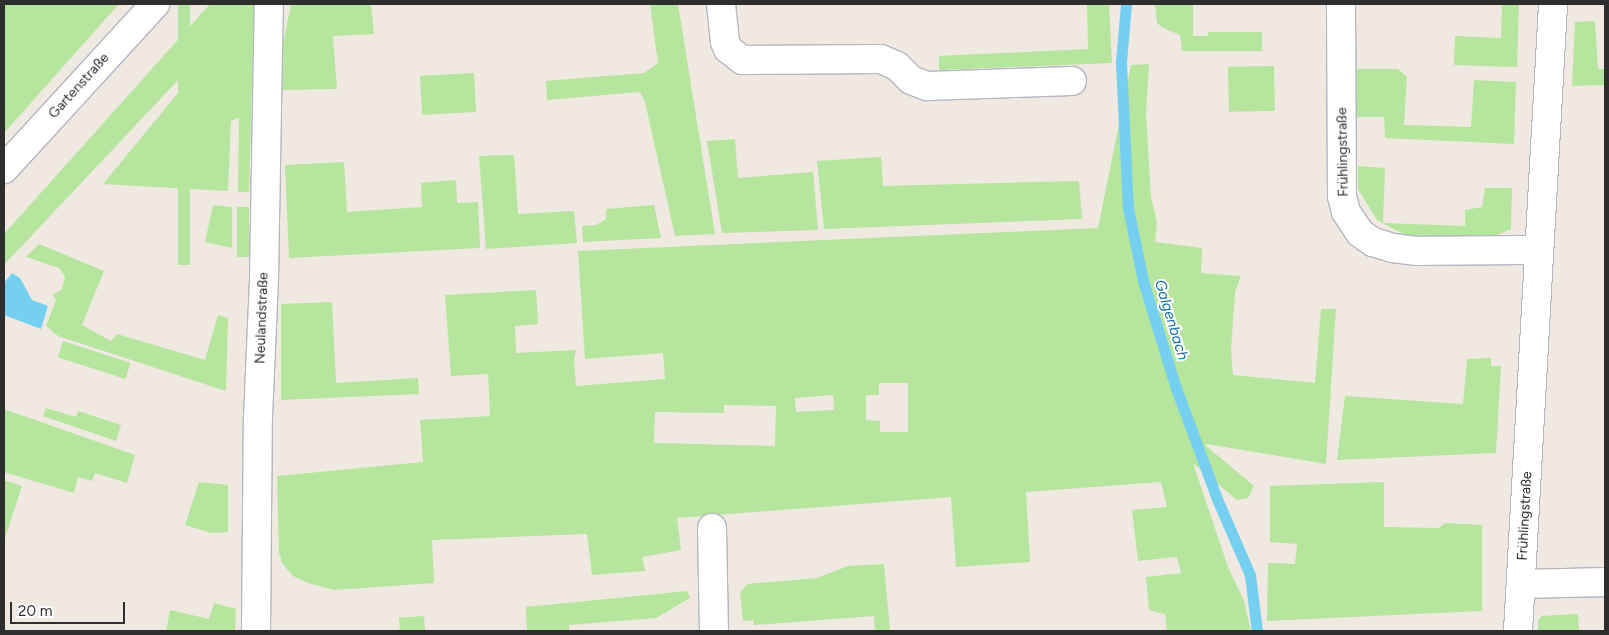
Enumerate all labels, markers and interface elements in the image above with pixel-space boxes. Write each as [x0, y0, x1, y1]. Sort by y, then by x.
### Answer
street label: Gartenstraße [45, 50, 113, 122]
street label: Frühlingstraße [1334, 107, 1352, 197]
street label: Neulandstraße [252, 272, 272, 364]
water label: Galgenbach [1150, 278, 1192, 362]
street label: Frühlingstraße [1514, 471, 1536, 561]
scale bar [12, 592, 128, 624]
text: 20 m [18, 602, 52, 620]

